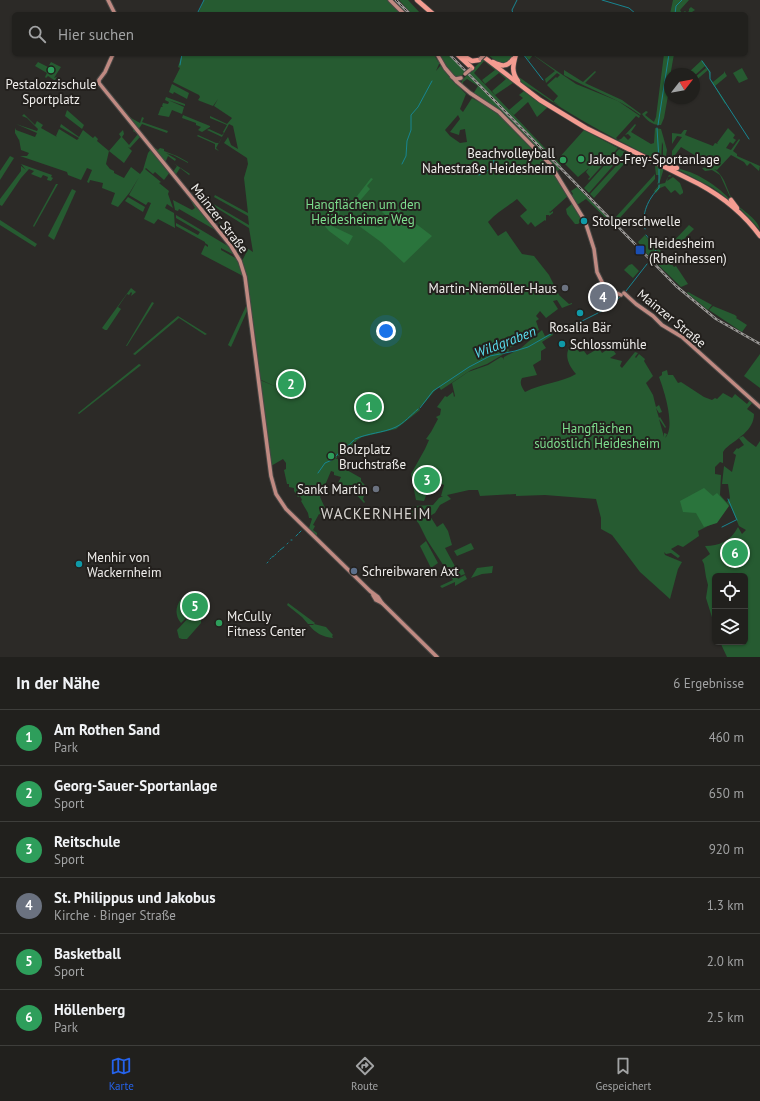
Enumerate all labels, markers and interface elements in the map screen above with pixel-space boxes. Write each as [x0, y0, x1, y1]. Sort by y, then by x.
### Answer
search box [12, 12, 748, 56]
icon: search [26, 23, 48, 45]
text: Hier suchen [58, 25, 134, 44]
marker: Pestalozzischule Sportplatz [46, 65, 56, 75]
north arrow [664, 68, 700, 104]
place label: Pestalozzischule Sportplatz [5, 76, 97, 108]
place label: Beachvolleyball Nahestraße Heidesheim [422, 145, 555, 177]
place label: Jakob-Frey-Sportanlage [588, 151, 720, 168]
marker: Jakob-Frey-Sportanlage [576, 154, 586, 164]
marker: Beachvolleyball Nahestraße Heidesheim [558, 155, 568, 165]
street label: Mainzer Straße [187, 180, 252, 257]
park label: Hangflächen um den Heidesheimer Weg [305, 196, 421, 228]
place label: Stolperschwelle [592, 213, 681, 230]
marker: Stolperschwelle [579, 216, 589, 226]
place label: Heidesheim (Rheinhessen) [649, 235, 727, 267]
marker: Heidesheim (Rheinhessen) [634, 244, 646, 256]
place label: Martin-Niemöller-Haus [428, 280, 557, 297]
pin: 4 [590, 282, 616, 312]
marker: Martin-Niemöller-Haus [560, 283, 570, 293]
street label: Mainzer Straße [634, 285, 710, 351]
marker: Rosalia Bär [575, 308, 585, 318]
place label: Rosalia Bär [549, 319, 611, 336]
your location [376, 321, 396, 341]
water label: Wildgraben [471, 322, 539, 362]
place label: Schlossmühle [570, 336, 647, 353]
marker: Schlossmühle [557, 339, 567, 349]
pin: 2 [278, 369, 304, 399]
pin: 1 [356, 392, 382, 422]
park label: Hangflächen südöstlich Heidesheim [534, 420, 660, 452]
place label: Bolzplatz Bruchstraße [339, 441, 406, 473]
marker: Bolzplatz Bruchstraße [326, 451, 336, 461]
pin: 3 [414, 465, 440, 495]
place label: Sankt Martin [297, 481, 368, 498]
marker: Sankt Martin [371, 484, 381, 494]
district label: WACKERNHEIM [321, 504, 431, 523]
pin: 6 [722, 538, 748, 568]
place label: Menhir von Wackernheim [87, 549, 162, 581]
marker: Menhir von Wackernheim [74, 559, 84, 569]
place label: Schreibwaren Axt [362, 563, 459, 580]
marker: Schreibwaren Axt [349, 566, 359, 576]
map controls [712, 573, 748, 645]
button: locate [712, 573, 748, 609]
pin: 5 [182, 591, 208, 621]
place label: McCully Fitness Center [227, 608, 306, 640]
button: layers [712, 609, 748, 645]
marker: McCully Fitness Center [214, 618, 224, 628]
text: In der Nähe [16, 672, 100, 694]
text: 6 Ergebnisse [673, 675, 744, 692]
text: Am Rothen Sand [54, 720, 160, 739]
text: 1 [25, 729, 33, 746]
text: 460 m [709, 729, 744, 746]
text: Park [54, 739, 78, 756]
text: Georg-Sauer-Sportanlage [54, 776, 217, 795]
text: 2 [25, 785, 33, 802]
text: 650 m [709, 785, 744, 802]
text: Sport [54, 795, 84, 812]
text: Reitschule [54, 832, 120, 851]
text: 3 [25, 841, 33, 858]
text: 920 m [709, 841, 744, 858]
text: Sport [54, 851, 84, 868]
text: St. Philippus und Jakobus [54, 888, 216, 907]
text: 4 [25, 897, 33, 914]
text: 1.3 km [707, 897, 744, 914]
text: Kirche · Binger Straße [54, 907, 176, 924]
text: Basketball [54, 944, 121, 963]
text: 5 [25, 953, 33, 970]
text: 2.0 km [707, 953, 744, 970]
text: Sport [54, 963, 84, 980]
text: Höllenberg [54, 1000, 125, 1019]
text: 6 [25, 1009, 33, 1026]
text: 2.5 km [707, 1009, 744, 1026]
text: Park [54, 1019, 78, 1036]
tab: Karte [109, 1055, 134, 1093]
tab: Route [351, 1055, 378, 1093]
tab: Gespeichert [595, 1055, 651, 1093]

